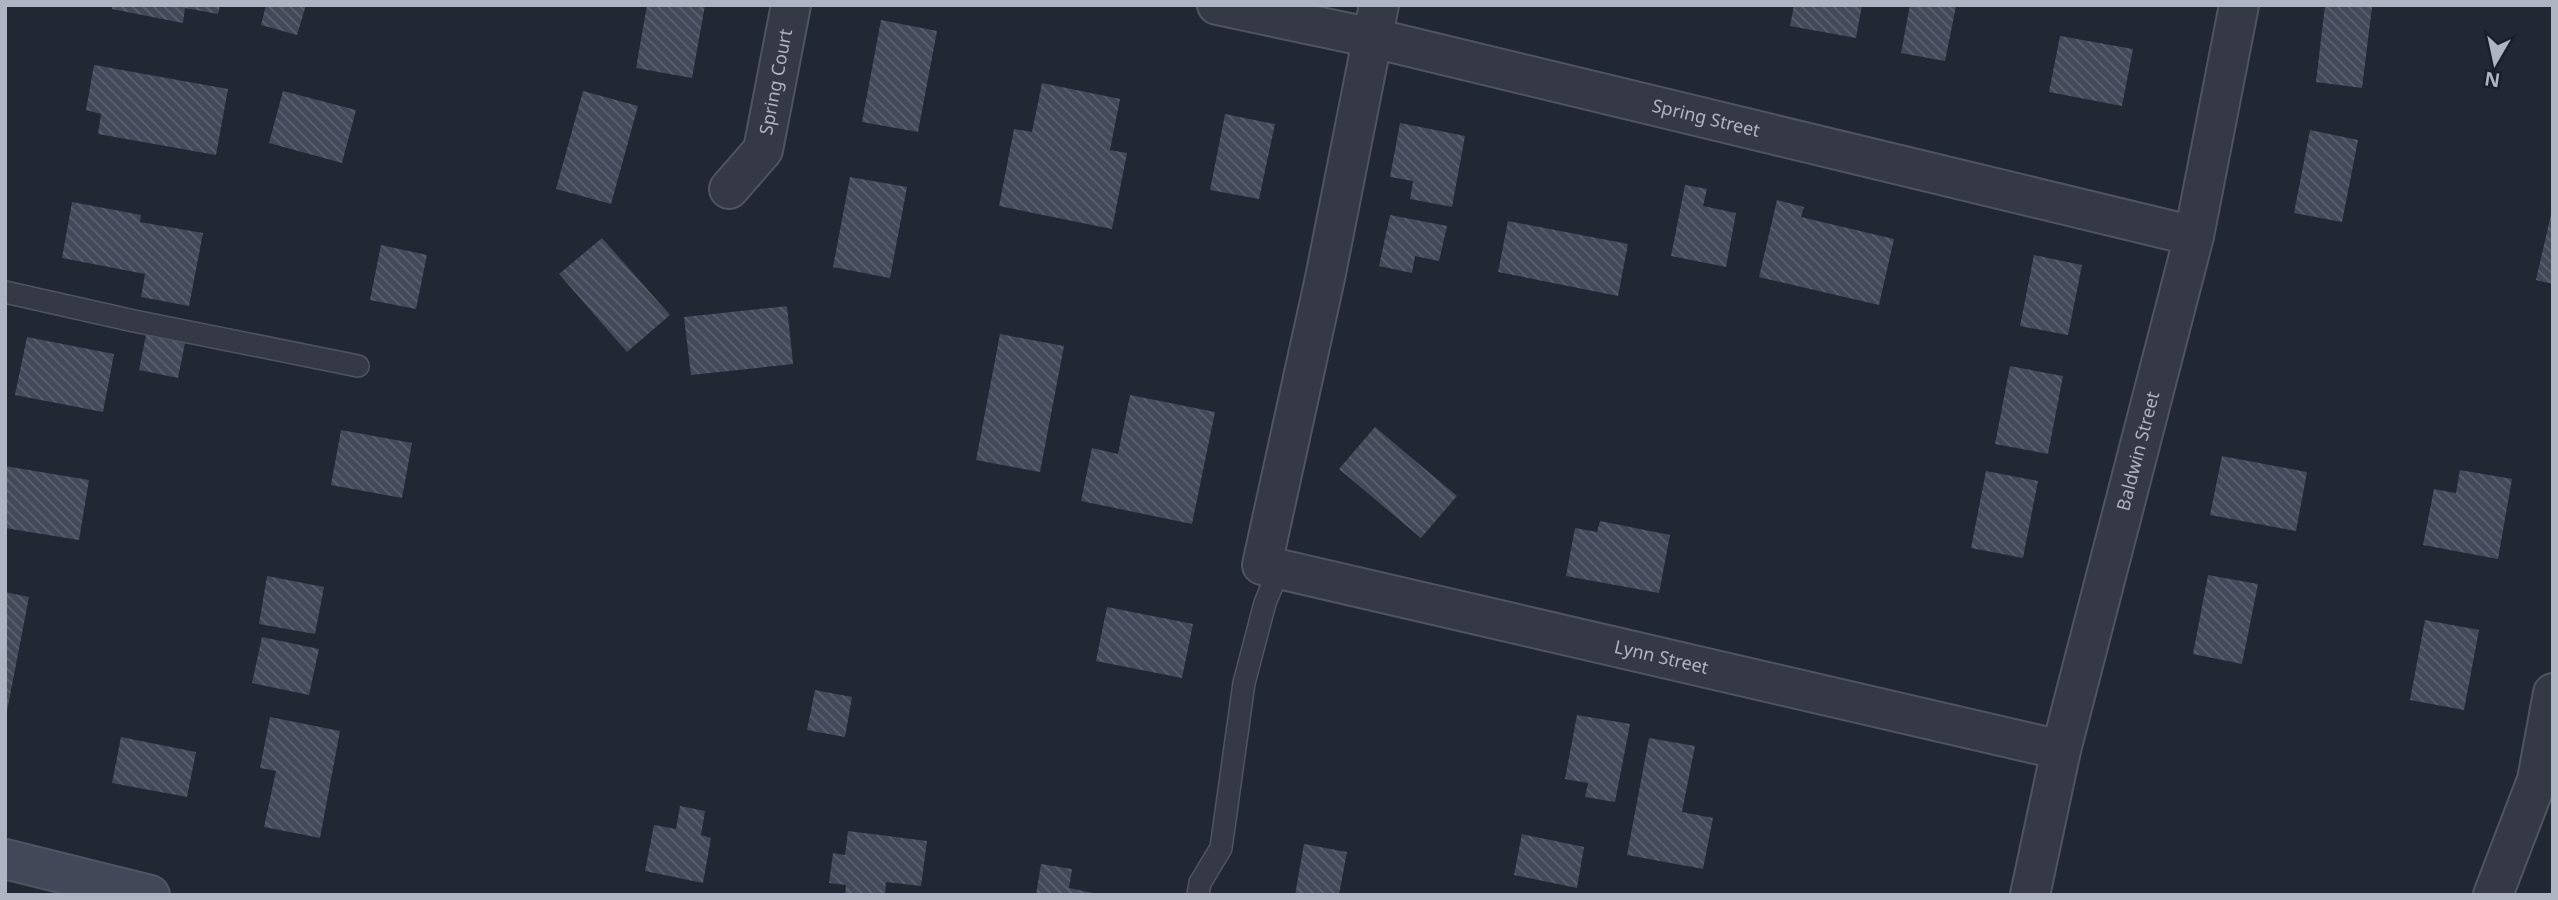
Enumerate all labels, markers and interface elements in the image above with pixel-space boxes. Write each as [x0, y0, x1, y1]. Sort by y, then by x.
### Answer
street label: Spring Court [753, 26, 797, 137]
north arrow [2460, 28, 2530, 98]
text: N [2483, 66, 2502, 94]
street label: Spring Street [1650, 93, 1763, 142]
street label: Baldwin Street [2110, 388, 2164, 513]
street label: Lynn Street [1612, 634, 1711, 679]

